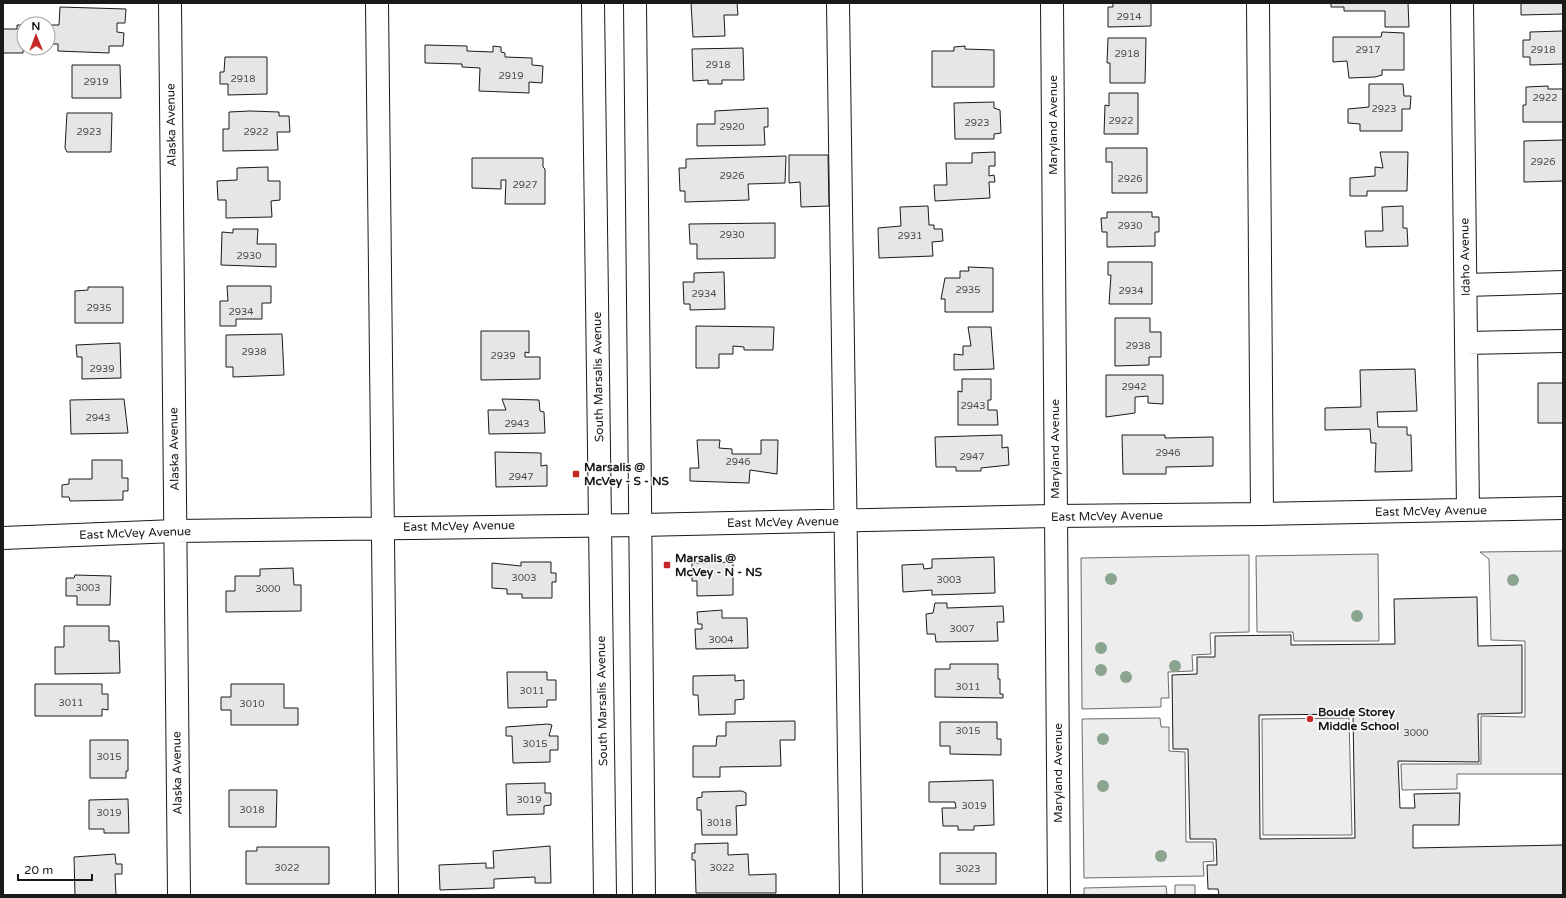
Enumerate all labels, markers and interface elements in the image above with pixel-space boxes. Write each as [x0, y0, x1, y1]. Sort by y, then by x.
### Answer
house number: 2914 [1116, 11, 1142, 23]
north arrow [16, 16, 56, 56]
text: N [31, 20, 40, 33]
house number: 2917 [1355, 44, 1381, 56]
house number: 2918 [1530, 44, 1556, 56]
house number: 2918 [1114, 48, 1140, 60]
house number: 2918 [705, 59, 731, 71]
house number: 2919 [498, 70, 524, 82]
house number: 2918 [230, 73, 256, 85]
street label: Maryland Avenue [1046, 75, 1060, 175]
house number: 2919 [83, 76, 109, 88]
street label: Alaska Avenue [163, 83, 179, 167]
house number: 2922 [1532, 92, 1558, 104]
house number: 2923 [1371, 103, 1397, 115]
house number: 2922 [1108, 115, 1134, 127]
house number: 2923 [964, 117, 990, 129]
house number: 2920 [719, 121, 745, 133]
house number: 2923 [76, 126, 102, 138]
house number: 2922 [243, 126, 269, 138]
house number: 2926 [1530, 156, 1556, 168]
house number: 2926 [719, 170, 745, 182]
house number: 2926 [1117, 173, 1143, 185]
house number: 2927 [512, 179, 538, 191]
street label: Idaho Avenue [1457, 218, 1473, 296]
house number: 2930 [1117, 220, 1143, 232]
house number: 2930 [719, 229, 745, 241]
house number: 2931 [897, 230, 923, 242]
house number: 2930 [236, 250, 262, 262]
house number: 2935 [955, 284, 981, 296]
house number: 2934 [1118, 285, 1144, 297]
house number: 2934 [691, 288, 717, 300]
house number: 2935 [86, 302, 112, 314]
house number: 2934 [228, 306, 254, 318]
street label: South Marsalis Avenue [590, 312, 606, 442]
house number: 2938 [1125, 340, 1151, 352]
house number: 2938 [241, 346, 267, 358]
house number: 2939 [490, 350, 516, 362]
house number: 2939 [89, 363, 115, 375]
house number: 2942 [1121, 381, 1147, 393]
street label: Maryland Avenue [1048, 399, 1062, 499]
house number: 2943 [960, 400, 986, 412]
street label: Alaska Avenue [166, 407, 182, 491]
house number: 2943 [85, 412, 111, 424]
house number: 2943 [504, 418, 530, 430]
house number: 2946 [1155, 447, 1181, 459]
house number: 2947 [959, 451, 985, 463]
house number: 2946 [725, 456, 751, 468]
place label: Marsalis @ McVey - S - NS [584, 460, 670, 489]
marker: Marsalis @ McVey - S - NS [571, 469, 581, 479]
house number: 2947 [508, 471, 534, 483]
street label: East McVey Avenue [1375, 503, 1487, 519]
street label: East McVey Avenue [1051, 508, 1163, 524]
street label: East McVey Avenue [727, 514, 839, 530]
street label: East McVey Avenue [403, 518, 515, 534]
street label: East McVey Avenue [79, 524, 191, 542]
place label: Marsalis @ McVey - N - NS [675, 551, 763, 580]
marker: Marsalis @ McVey - N - NS [662, 560, 672, 570]
house number: 3003 [511, 572, 537, 584]
house number: 3003 [936, 574, 962, 586]
house number: 3003 [75, 582, 101, 594]
house number: 3000 [255, 583, 281, 595]
house number: 3007 [949, 623, 975, 635]
house number: 3004 [708, 634, 734, 646]
street label: South Marsalis Avenue [594, 636, 610, 766]
house number: 3011 [955, 681, 981, 693]
house number: 3011 [519, 685, 545, 697]
house number: 3011 [58, 697, 84, 709]
house number: 3010 [239, 698, 265, 710]
place label: Boude Storey Middle School [1318, 705, 1399, 733]
marker: Boude Storey Middle School [1305, 714, 1315, 724]
street label: Maryland Avenue [1051, 723, 1065, 823]
house number: 3015 [955, 725, 981, 737]
house number: 3000 [1403, 727, 1429, 739]
street label: Alaska Avenue [169, 731, 185, 815]
house number: 3015 [522, 738, 548, 750]
house number: 3015 [96, 751, 122, 763]
house number: 3019 [516, 794, 542, 806]
house number: 3019 [961, 800, 987, 812]
house number: 3018 [239, 804, 265, 816]
house number: 3019 [96, 807, 122, 819]
house number: 3018 [706, 817, 732, 829]
scale bar [18, 856, 92, 882]
house number: 3022 [274, 862, 300, 874]
house number: 3022 [709, 862, 735, 874]
text: 20 m [24, 863, 53, 877]
house number: 3023 [955, 863, 981, 875]

